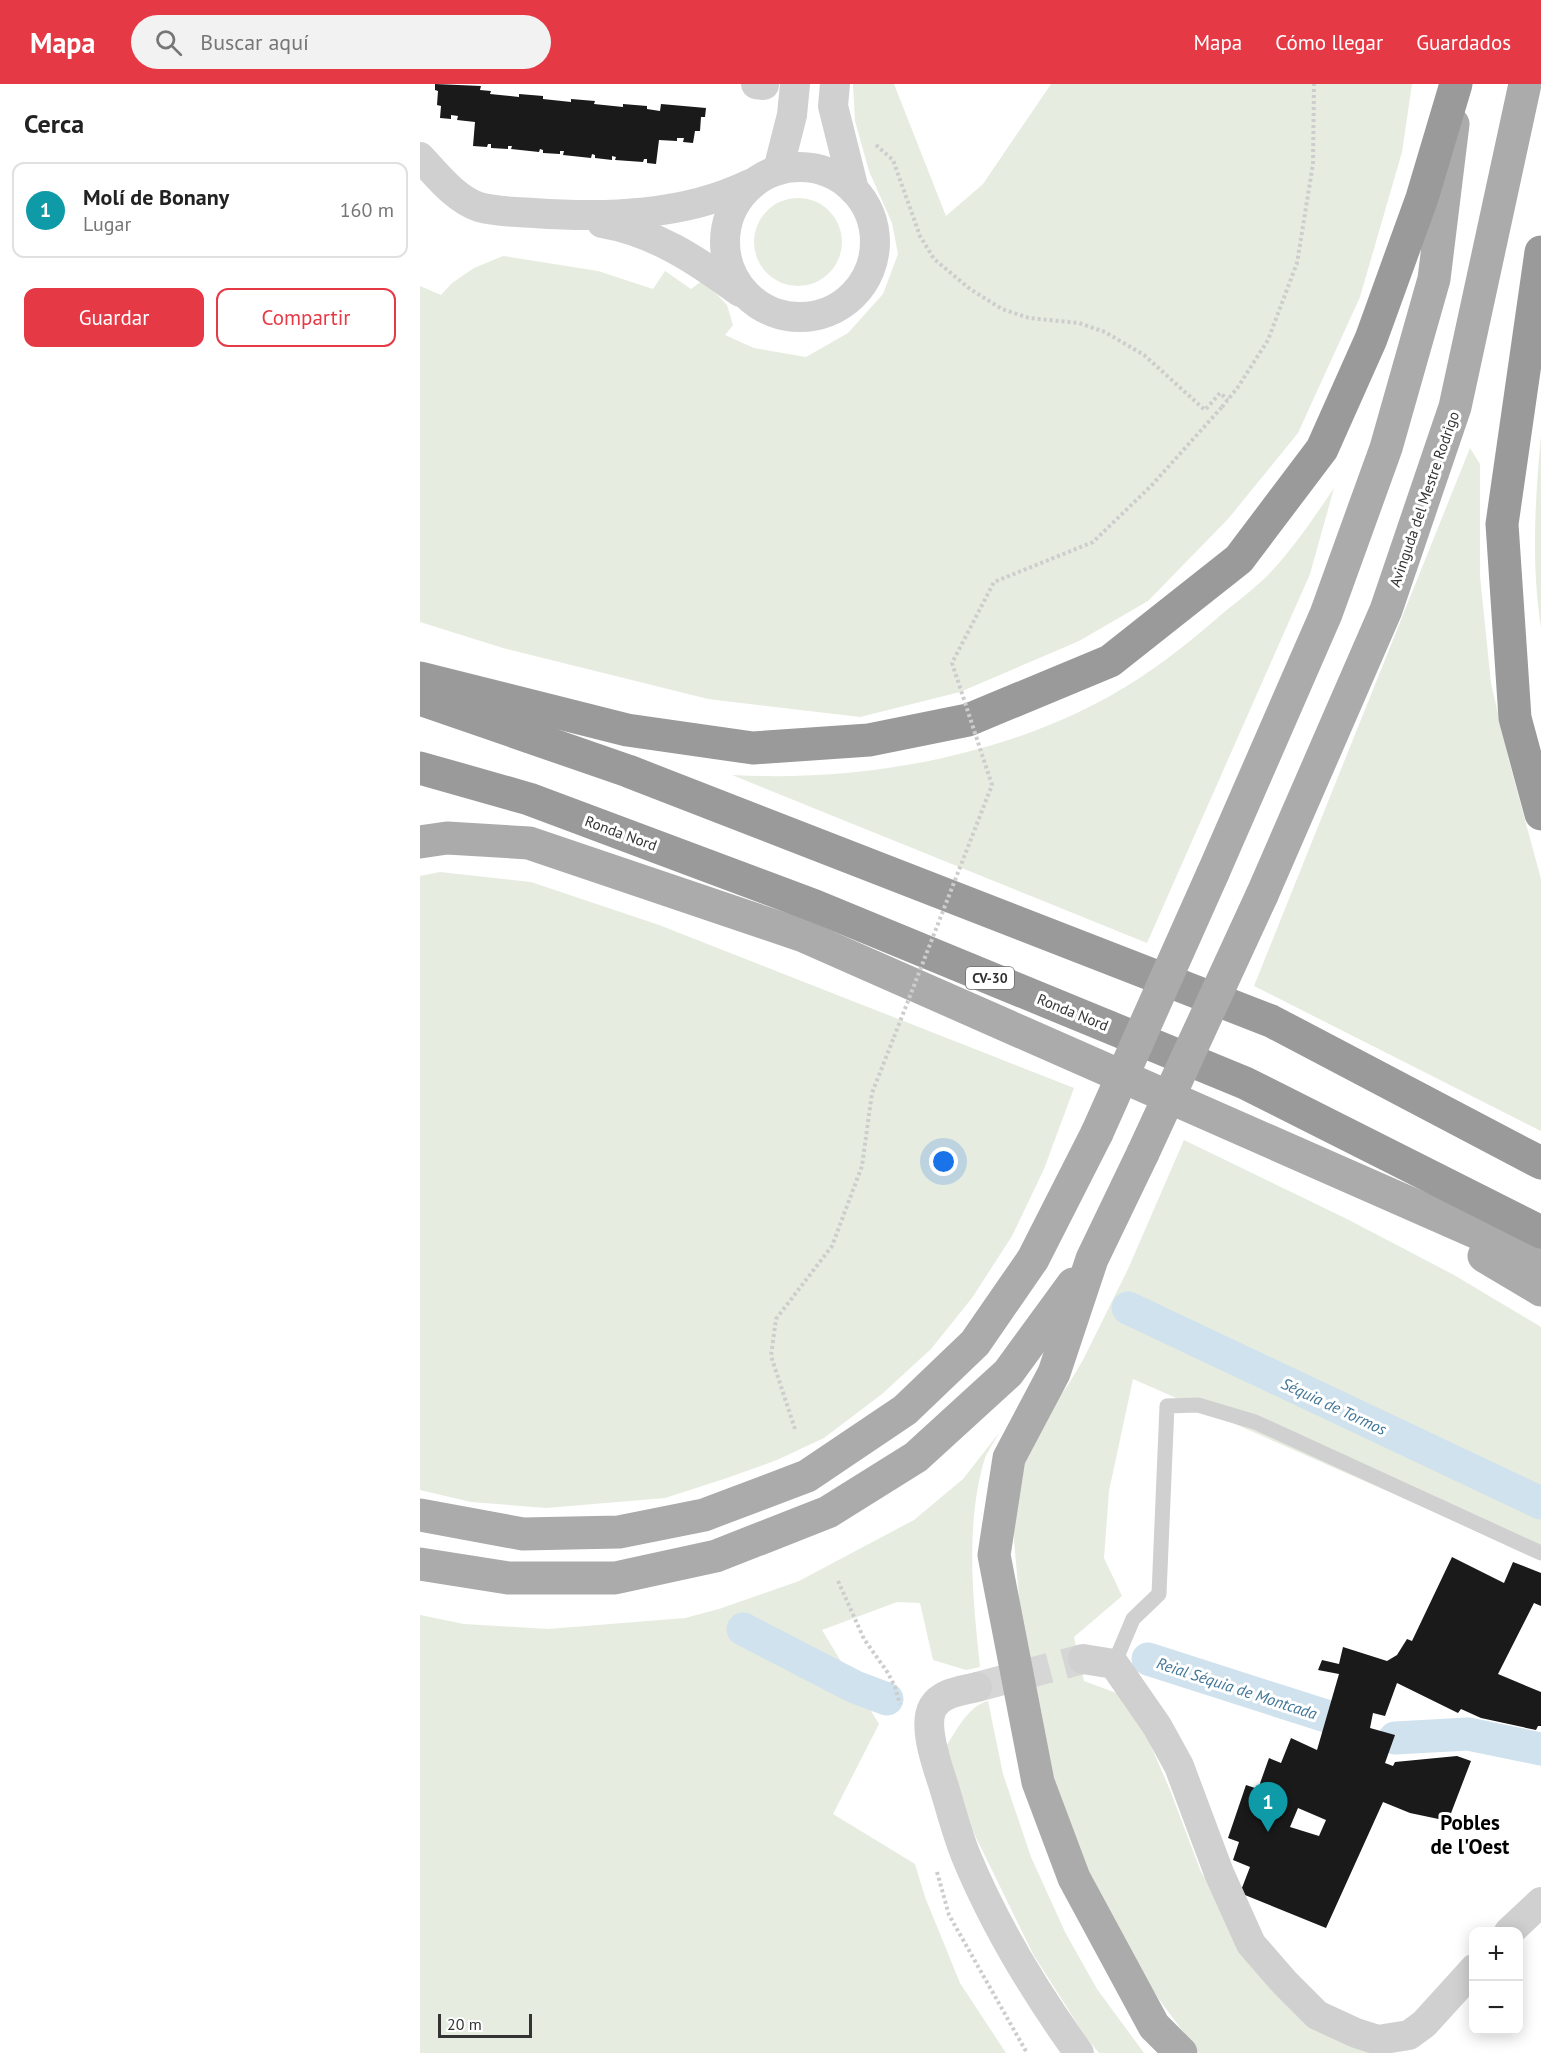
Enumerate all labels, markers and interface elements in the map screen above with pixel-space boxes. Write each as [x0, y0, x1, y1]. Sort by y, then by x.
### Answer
search box [131, 15, 551, 69]
text: Mapa [30, 24, 95, 61]
icon: search [152, 26, 185, 59]
text: Buscar aquí [200, 28, 309, 56]
text: Mapa [1193, 29, 1242, 56]
text: Cómo llegar [1275, 29, 1383, 56]
text: Guardados [1416, 29, 1511, 56]
text: Cerca [24, 107, 84, 140]
text: Molí de Bonany [83, 183, 229, 211]
text: 1 [40, 197, 51, 223]
text: 160 m [340, 197, 394, 223]
text: Lugar [83, 211, 131, 237]
button: Guardar [24, 288, 204, 347]
button: Compartir [216, 288, 396, 347]
street label: Avinguda del Mestre Rodrigo [1385, 409, 1463, 589]
street label: Ronda Nord [582, 811, 660, 855]
road number: CV-30 [966, 967, 1014, 989]
street label: Ronda Nord [1035, 989, 1111, 1035]
your location [929, 1147, 958, 1176]
water label: Séquia de Tormos [1278, 1373, 1390, 1439]
water label: Reial Séquia de Montcada [1154, 1653, 1320, 1723]
pin: 1 [1248, 1782, 1288, 1832]
district label: Pobles de l'Oest [1431, 1809, 1510, 1860]
map controls [1469, 1927, 1523, 2035]
button: + [1469, 1927, 1523, 1981]
button: − [1469, 1981, 1523, 2035]
scale bar [438, 2011, 532, 2038]
text: 20 m [447, 2014, 482, 2034]

